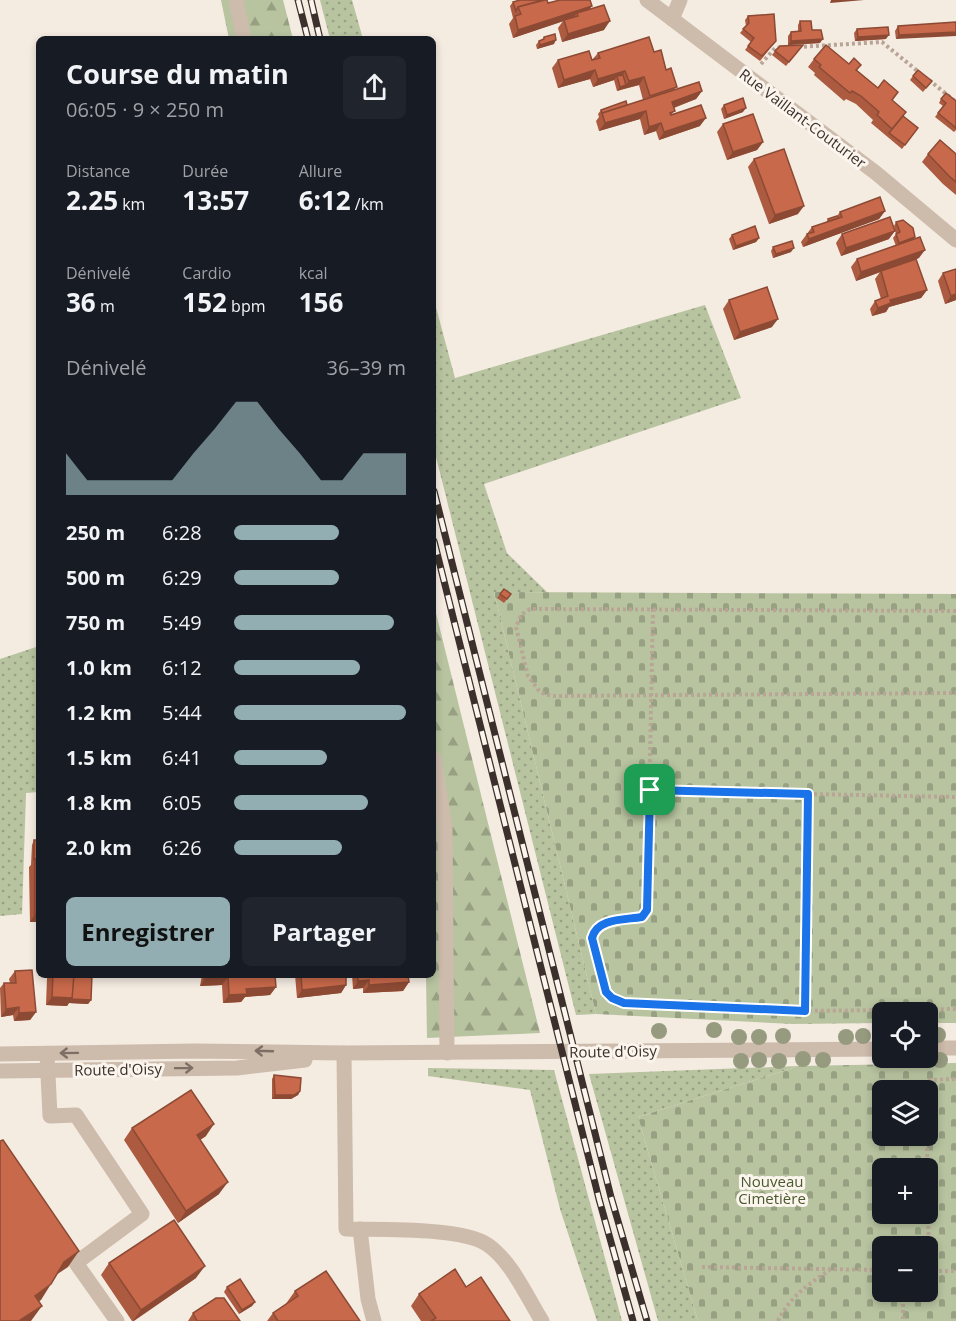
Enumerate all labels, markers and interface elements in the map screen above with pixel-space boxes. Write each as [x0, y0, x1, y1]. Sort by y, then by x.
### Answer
text: Course du matin [66, 55, 289, 92]
button: share [343, 56, 406, 119]
street label: Rue Vaillant-Couturier [736, 64, 870, 172]
text: 06:05 · 9 × 250 m [66, 96, 224, 123]
text: Distance [66, 160, 130, 182]
text: Durée [182, 160, 228, 182]
text: Allure [299, 160, 342, 182]
text: 2.25 [66, 182, 118, 218]
text: 13:57 [182, 182, 249, 218]
text: 6:12 [299, 182, 351, 218]
text: km [118, 193, 145, 215]
text: /km [351, 193, 384, 215]
text: Dénivelé [66, 262, 130, 284]
text: Cardio [182, 262, 231, 284]
text: kcal [299, 262, 328, 284]
text: 36 [66, 284, 96, 320]
text: 152 [182, 284, 227, 320]
text: 156 [299, 284, 343, 320]
text: m [96, 295, 115, 317]
text: bpm [227, 295, 265, 317]
text: Dénivelé [66, 354, 147, 381]
text: 36–39 m [327, 354, 406, 381]
text: 250 m [66, 519, 125, 546]
text: 6:28 [162, 519, 202, 546]
text: 500 m [66, 564, 125, 591]
text: 6:29 [162, 564, 202, 591]
text: 750 m [66, 609, 125, 636]
text: 5:49 [162, 609, 202, 636]
text: 1.0 km [66, 654, 132, 681]
text: 6:12 [162, 654, 202, 681]
text: 1.2 km [66, 699, 132, 726]
text: 5:44 [162, 699, 202, 726]
text: 1.5 km [66, 744, 132, 771]
text: 6:41 [162, 744, 202, 771]
pin [624, 764, 675, 815]
icon: arrive [633, 773, 666, 806]
text: 1.8 km [66, 789, 132, 816]
text: 6:05 [162, 789, 202, 816]
text: 2.0 km [66, 834, 132, 861]
text: 6:26 [162, 834, 202, 861]
button: Enregistrer [66, 897, 230, 966]
button: Partager [242, 897, 406, 966]
map controls [872, 1002, 938, 1302]
button: locate [872, 1002, 938, 1068]
street label: Route d'Oisy [569, 1040, 658, 1062]
one-way arrow [255, 1046, 275, 1057]
one-way arrow [60, 1047, 80, 1059]
street label: Route d'Oisy [74, 1058, 163, 1080]
one-way arrow [174, 1062, 194, 1074]
button: layers [872, 1080, 938, 1146]
button: + [872, 1158, 938, 1224]
park label: Nouveau Cimetière [738, 1171, 806, 1208]
button: − [872, 1236, 938, 1302]

